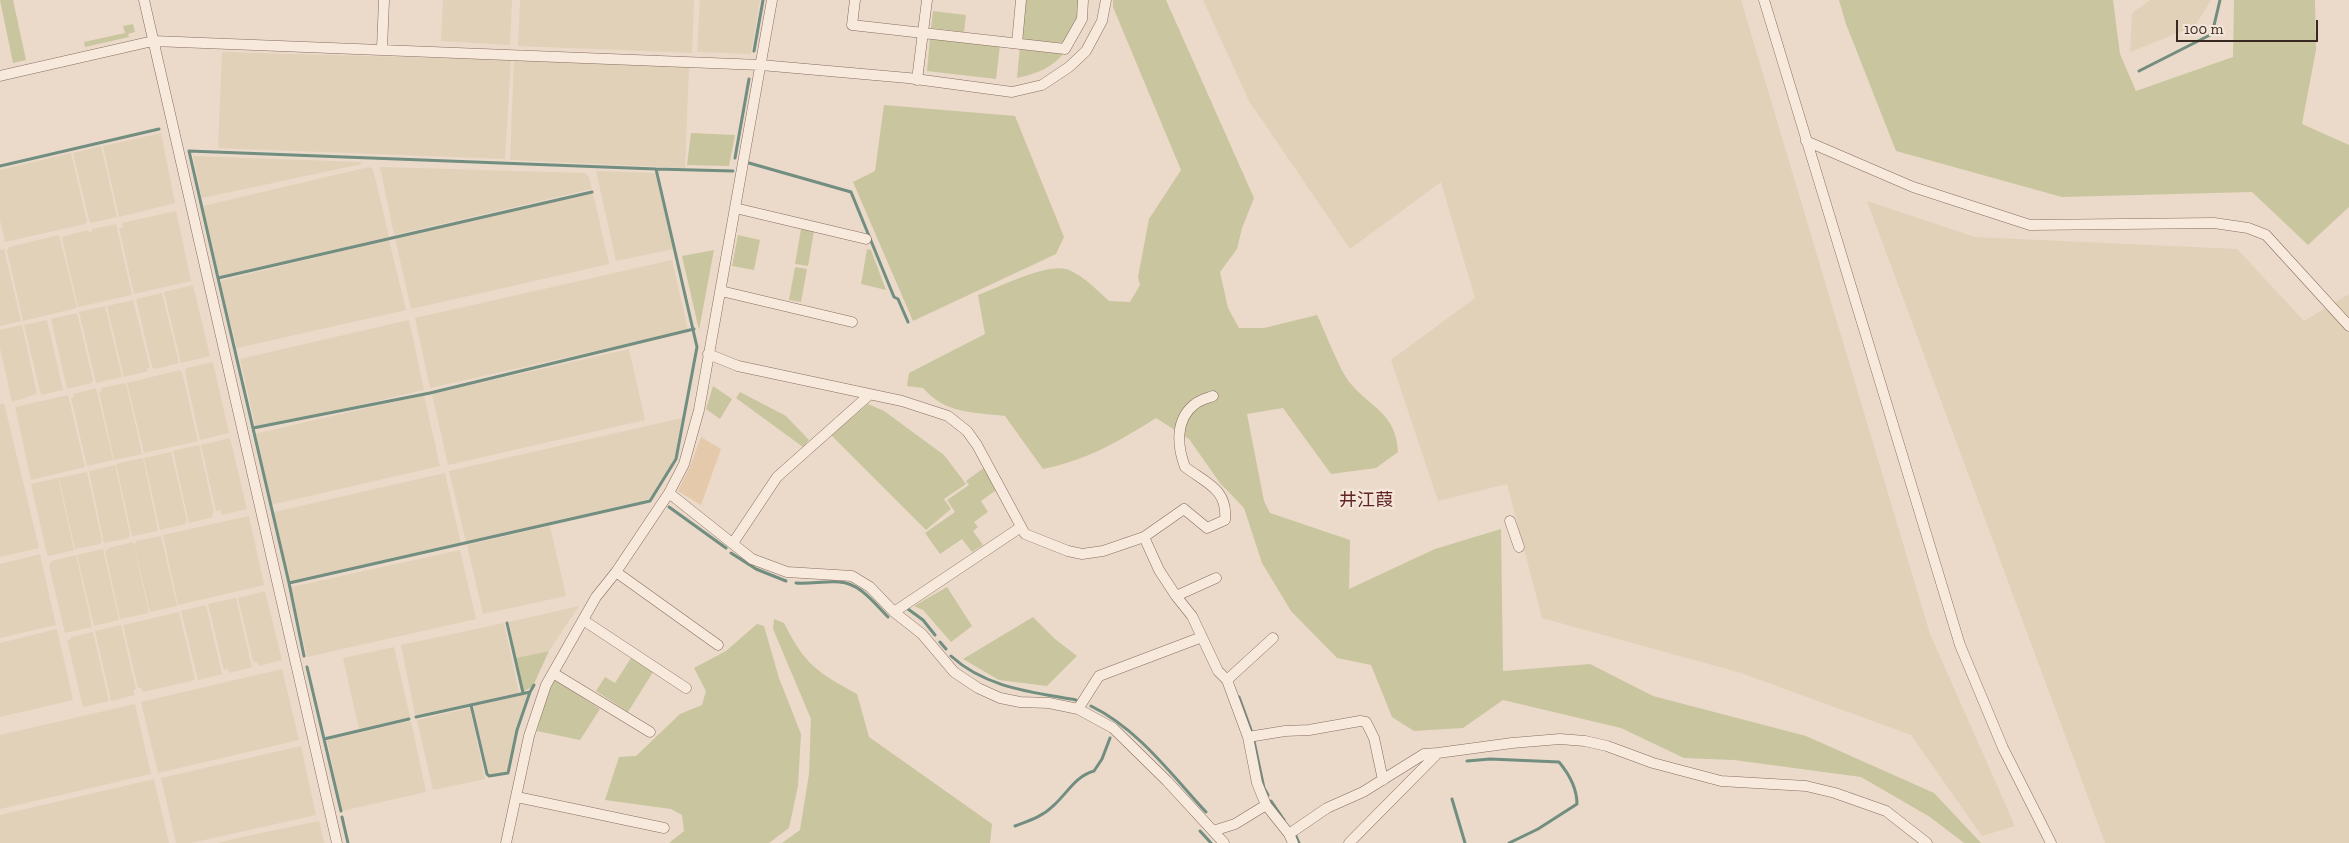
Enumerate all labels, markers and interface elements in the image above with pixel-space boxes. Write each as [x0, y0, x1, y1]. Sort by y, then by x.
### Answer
scale bar [2179, 10, 2322, 42]
text: 100 m [2184, 20, 2223, 38]
district label: 井江葭 [1339, 490, 1393, 512]

